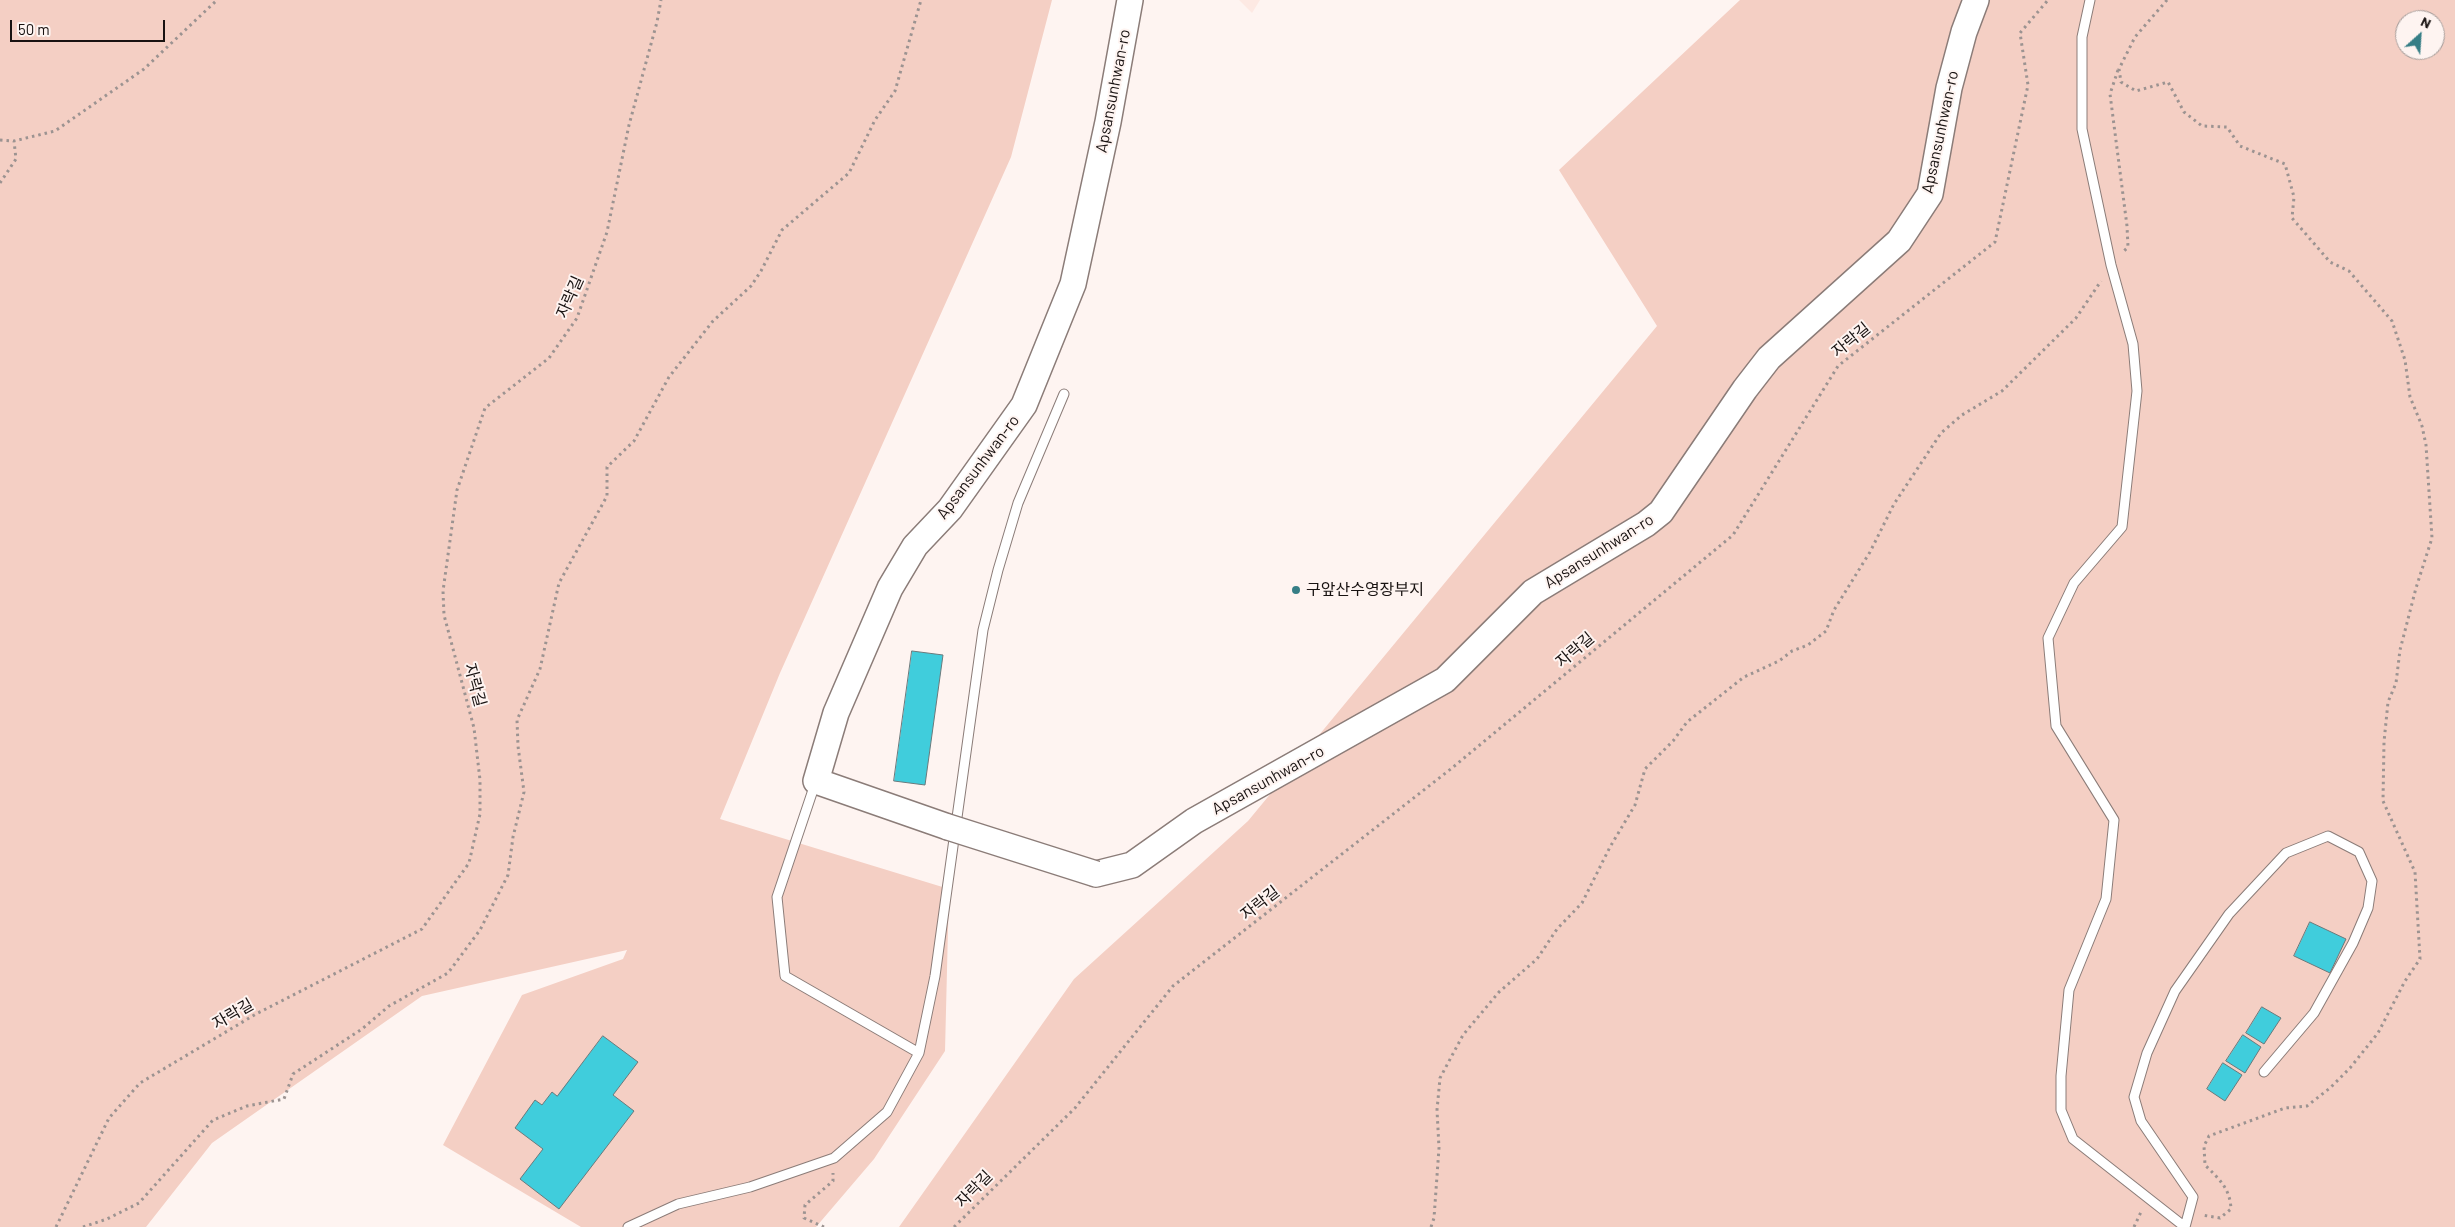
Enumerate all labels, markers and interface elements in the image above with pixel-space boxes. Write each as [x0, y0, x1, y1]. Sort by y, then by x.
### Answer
scale bar [12, 10, 168, 42]
north arrow [2395, 10, 2445, 60]
text: N [2418, 12, 2434, 32]
text: 50 m [18, 20, 50, 38]
street label: Apsansunhwan-ro [1092, 28, 1134, 154]
street label: Apsansunhwan-ro [1918, 69, 1962, 195]
street label: 자락길 [552, 273, 588, 321]
street label: 자락길 [1828, 319, 1874, 361]
street label: Apsansunhwan-ro [933, 411, 1023, 523]
street label: Apsansunhwan-ro [1541, 510, 1657, 592]
place label: 구앞산수영장부지 [1306, 580, 1424, 600]
marker: 구앞산수영장부지 [1290, 584, 1302, 596]
street label: 자락길 [1552, 628, 1598, 672]
street label: 자락길 [460, 661, 490, 709]
street label: Apsansunhwan-ro [1209, 741, 1327, 819]
street label: 자락길 [1237, 882, 1283, 924]
street label: 자락길 [209, 995, 257, 1033]
street label: 자락길 [952, 1167, 996, 1211]

